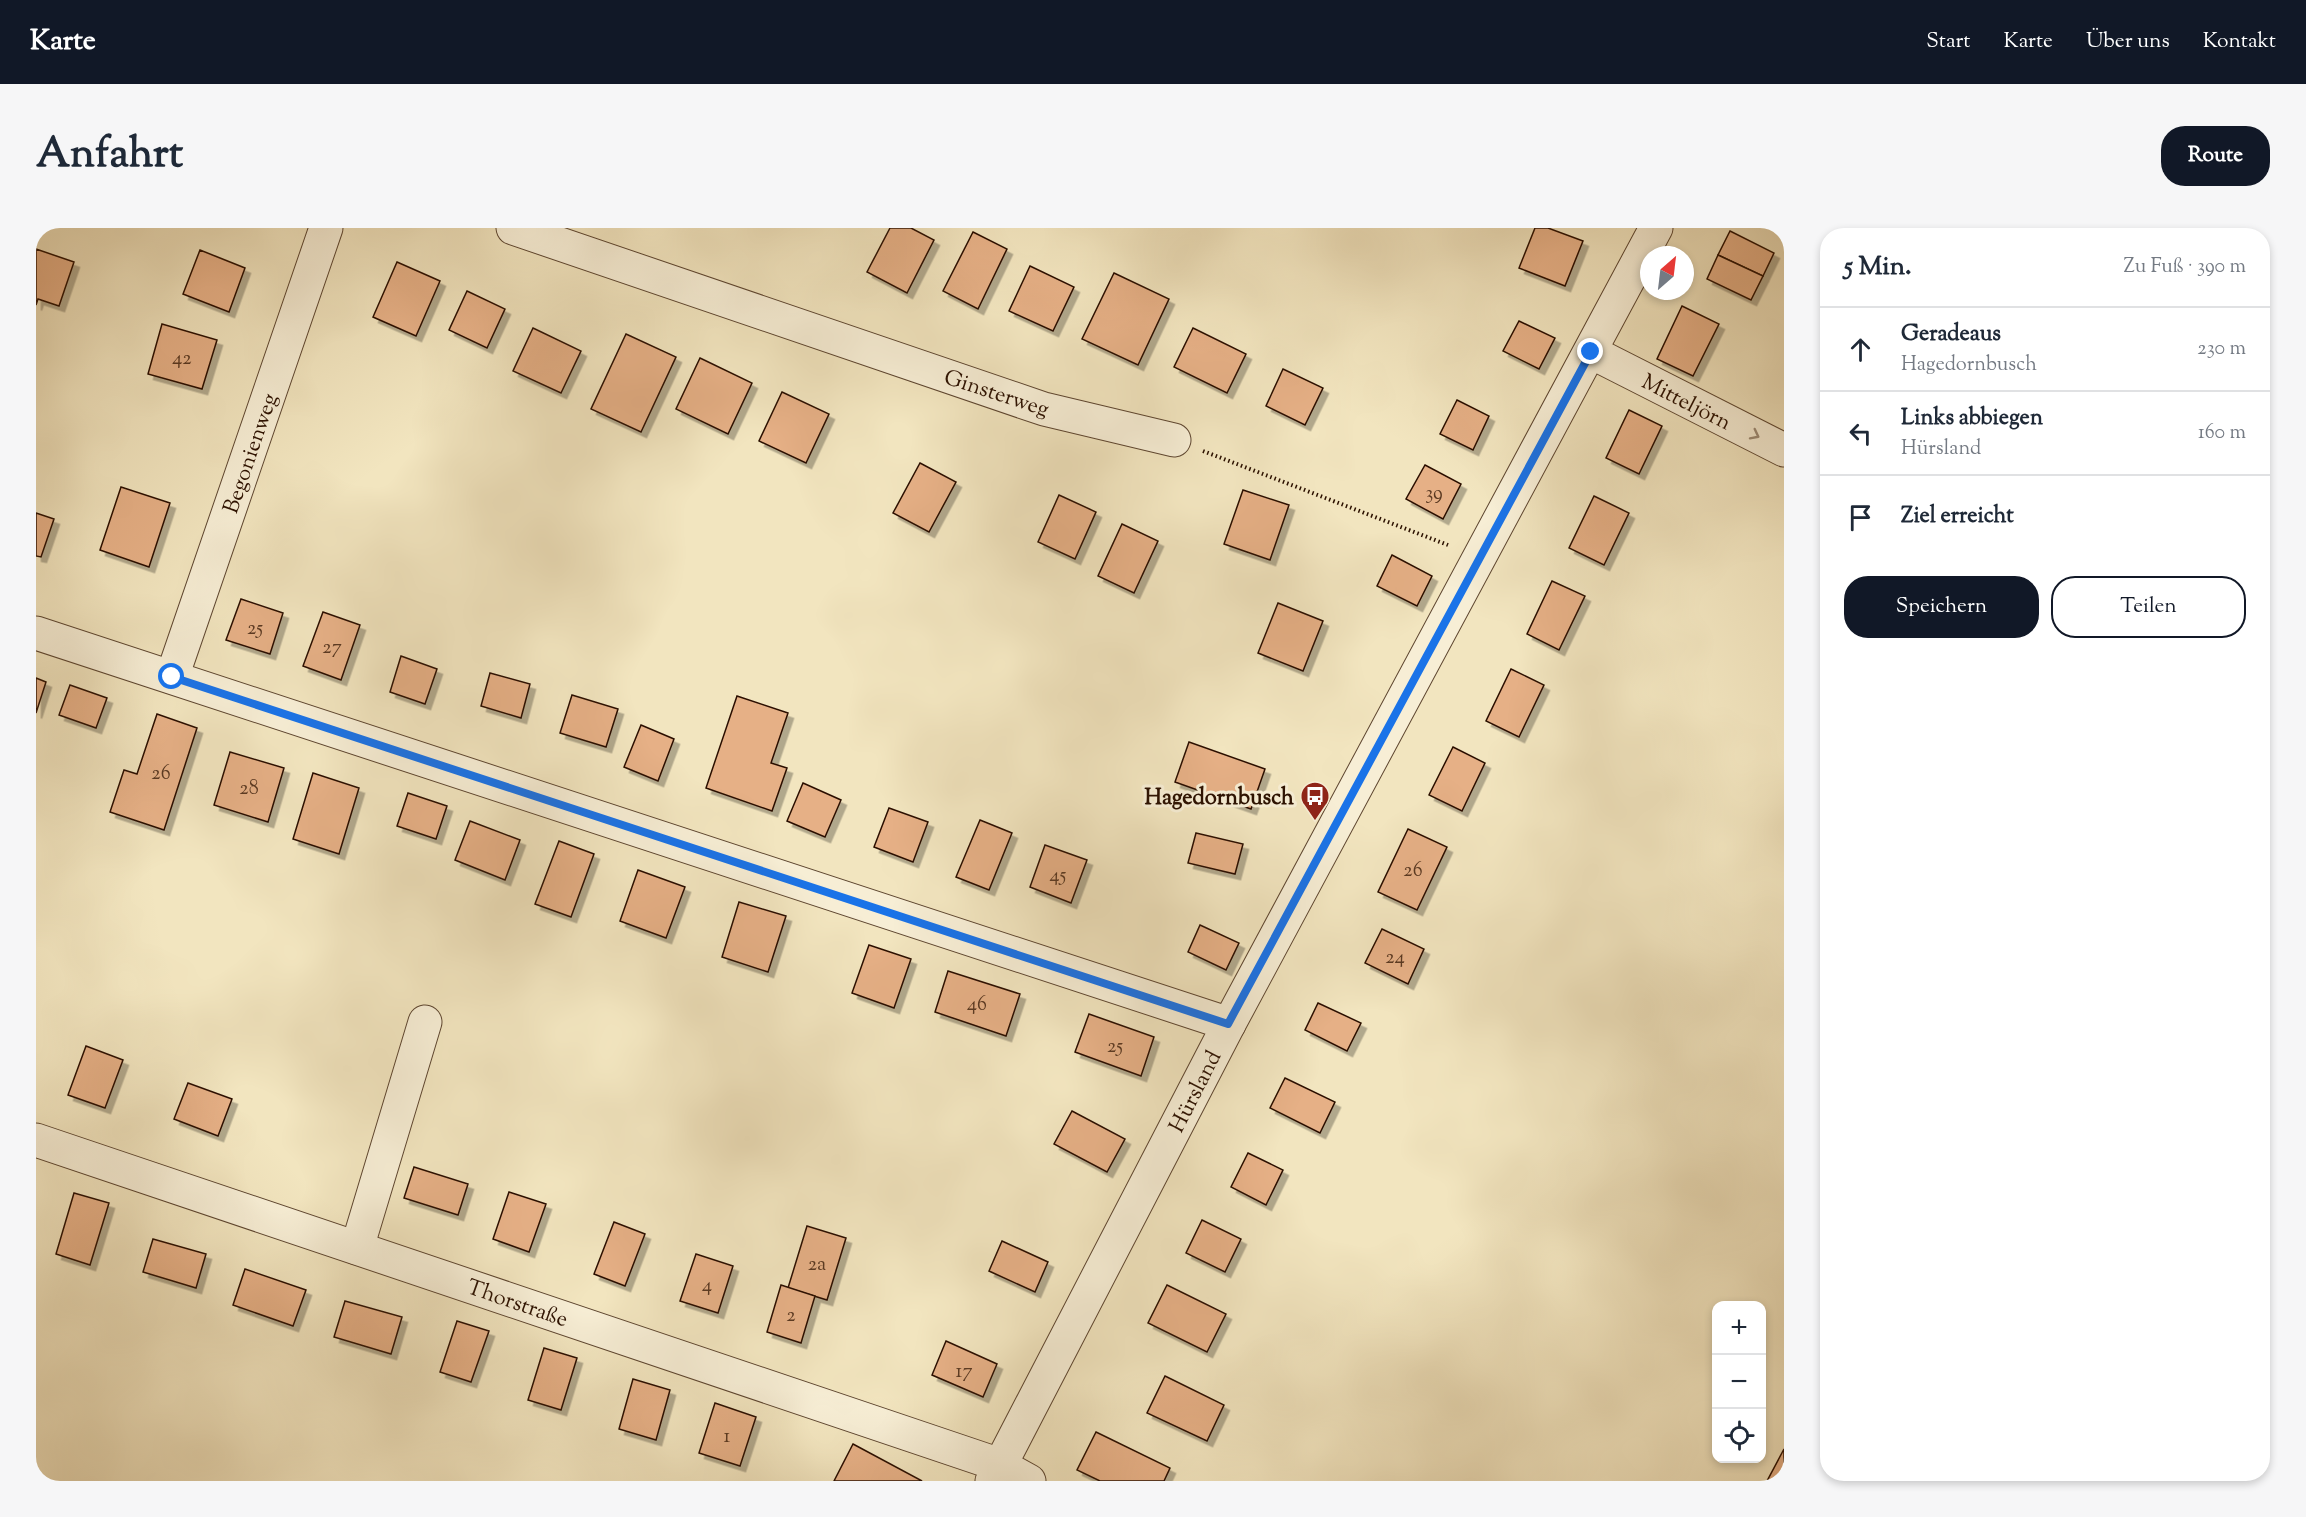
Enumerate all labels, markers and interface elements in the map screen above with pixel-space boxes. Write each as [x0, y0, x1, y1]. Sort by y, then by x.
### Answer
text: Karte [30, 22, 96, 62]
text: Start [1926, 27, 1970, 57]
text: Karte [2003, 27, 2053, 57]
text: Über uns [2086, 27, 2170, 57]
text: Kontakt [2203, 27, 2276, 57]
text: Anfahrt [36, 126, 183, 186]
button: Route [2161, 126, 2270, 186]
north arrow [1640, 246, 1694, 300]
text: 5 Min. [1844, 249, 1912, 286]
text: Zu Fuß · 390 m [2124, 253, 2246, 282]
text: Geradeaus [1901, 319, 2001, 351]
icon: ahead [1844, 333, 1877, 366]
text: 230 m [2197, 335, 2246, 364]
route end [1577, 338, 1603, 364]
house number: 42 [172, 345, 192, 374]
text: Hagedornbusch [1901, 351, 2037, 380]
street label: Ginsterweg [939, 363, 1053, 427]
street label: Mitteljörn [1635, 367, 1736, 440]
street label: Begonienweg [216, 389, 287, 518]
text: Links abbiegen [1901, 403, 2043, 435]
icon: left [1844, 417, 1877, 450]
text: 160 m [2198, 419, 2246, 448]
one-way arrow [1749, 428, 1760, 439]
text: Hürsland [1901, 435, 1981, 464]
house number: 39 [1425, 480, 1443, 509]
icon: arrive [1844, 501, 1877, 534]
text: Ziel erreicht [1901, 501, 2014, 533]
button: Speichern [1844, 576, 2039, 638]
button: Teilen [2051, 576, 2246, 638]
house number: 25 [247, 615, 263, 644]
house number: 27 [322, 634, 342, 663]
route start [158, 663, 184, 689]
house number: 26 [151, 760, 171, 789]
house number: 28 [239, 775, 259, 804]
bus stop icon: Hagedornbusch [1299, 780, 1331, 822]
place label: Hagedornbusch [1145, 783, 1294, 815]
house number: 26 [1403, 857, 1423, 886]
house number: 45 [1050, 862, 1067, 891]
house number: 24 [1385, 944, 1405, 973]
house number: 46 [967, 991, 987, 1020]
house number: 25 [1107, 1033, 1123, 1062]
street label: Hürsland [1162, 1046, 1231, 1139]
house number: 2a [808, 1251, 826, 1280]
house number: 4 [702, 1272, 712, 1301]
street label: Thorstraße [462, 1273, 572, 1337]
map controls [1712, 1301, 1766, 1463]
button: + [1712, 1301, 1766, 1355]
house number: 2 [786, 1302, 796, 1331]
button: − [1712, 1355, 1766, 1409]
house number: 17 [956, 1358, 972, 1387]
button: locate [1712, 1409, 1766, 1463]
house number: 1 [724, 1423, 731, 1452]

